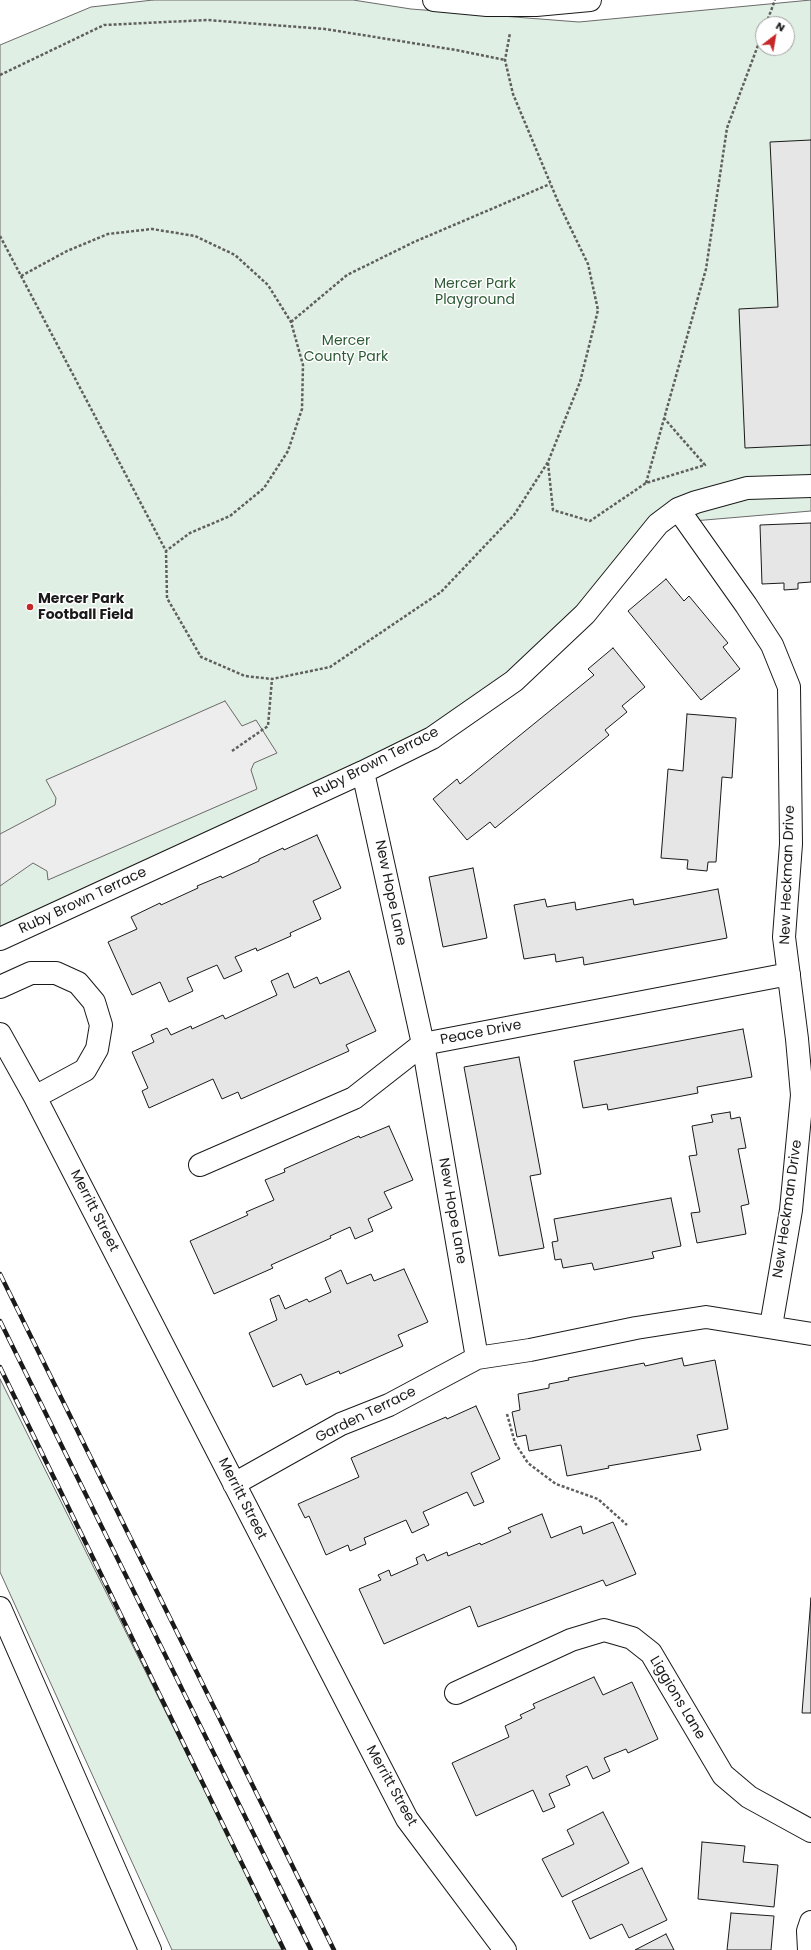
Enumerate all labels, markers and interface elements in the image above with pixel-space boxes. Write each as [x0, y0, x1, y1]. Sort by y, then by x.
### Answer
north arrow [755, 16, 795, 56]
text: N [773, 18, 788, 36]
park label: Mercer Park Playground [434, 276, 516, 308]
park label: Mercer County Park [304, 333, 388, 366]
place label: Mercer Park Football Field [38, 591, 133, 624]
marker: Mercer Park Football Field [25, 602, 35, 612]
street label: Ruby Brown Terrace [310, 724, 442, 802]
street label: New Heckman Drive [777, 805, 799, 945]
street label: New Hope Lane [371, 839, 409, 947]
street label: Ruby Brown Terrace [17, 864, 149, 938]
street label: Peace Drive [439, 1017, 523, 1049]
street label: New Heckman Drive [770, 1139, 806, 1279]
street label: New Hope Lane [434, 1157, 470, 1265]
street label: Merritt Street [66, 1167, 122, 1255]
street label: Garden Terrace [313, 1383, 419, 1447]
street label: Merritt Street [214, 1455, 270, 1543]
street label: Liggions Lane [646, 1653, 708, 1743]
street label: Merritt Street [362, 1743, 420, 1829]

